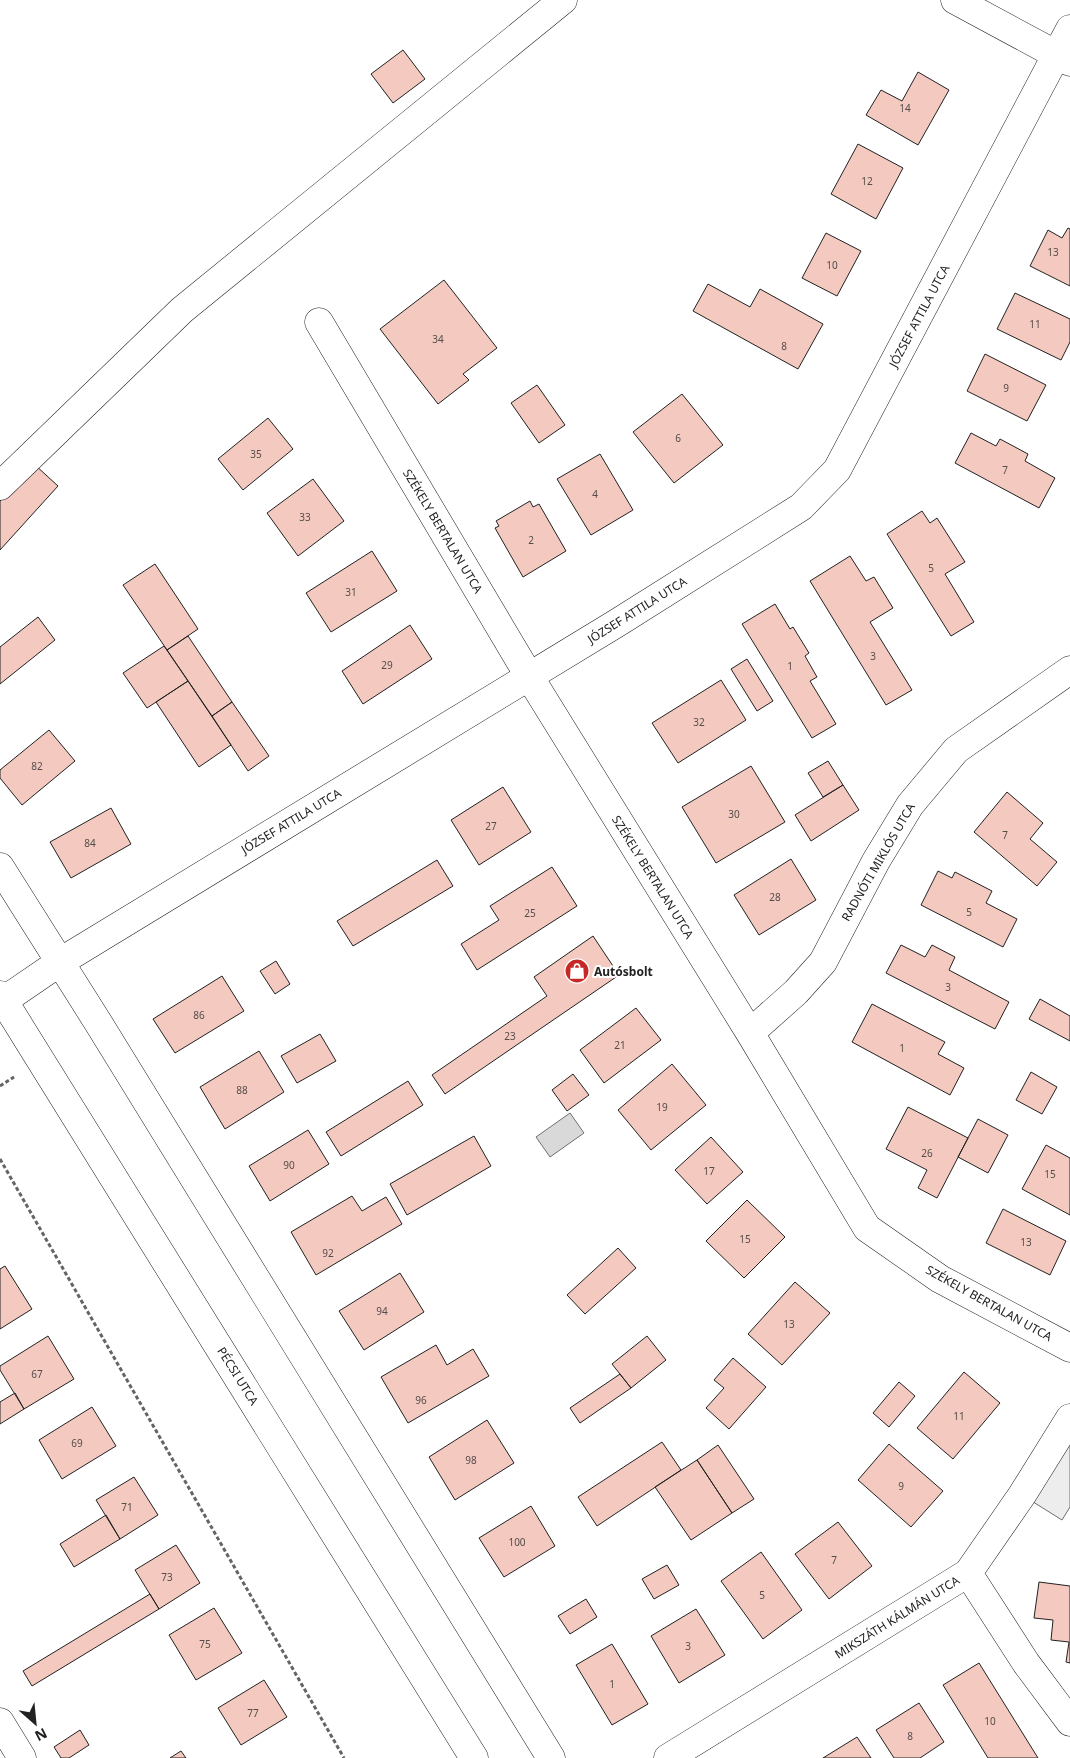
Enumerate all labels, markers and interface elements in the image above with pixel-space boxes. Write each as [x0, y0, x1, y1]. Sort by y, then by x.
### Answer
house number: 14 [899, 101, 911, 115]
house number: 12 [861, 174, 873, 188]
house number: 13 [1047, 245, 1059, 259]
house number: 10 [826, 258, 838, 272]
street label: JÓZSEF ATTILA UTCA [884, 261, 953, 371]
house number: 11 [1029, 317, 1041, 331]
house number: 34 [432, 332, 444, 346]
house number: 8 [781, 339, 787, 353]
house number: 9 [1003, 381, 1009, 395]
house number: 6 [675, 431, 681, 445]
house number: 35 [250, 447, 262, 461]
house number: 7 [1002, 463, 1008, 477]
street label: SZÉKELY BERTALAN UTCA [399, 466, 487, 597]
house number: 4 [592, 487, 598, 501]
house number: 33 [299, 510, 311, 524]
house number: 2 [528, 533, 534, 547]
house number: 5 [928, 561, 934, 575]
street label: JÓZSEF ATTILA UTCA [583, 572, 690, 648]
house number: 31 [345, 585, 357, 599]
house number: 3 [870, 649, 876, 663]
house number: 29 [381, 658, 393, 672]
house number: 1 [787, 659, 793, 673]
house number: 32 [693, 715, 705, 729]
house number: 82 [31, 759, 43, 773]
street label: JÓZSEF ATTILA UTCA [237, 784, 345, 858]
street label: RADNÓTI MIKLÓS UTCA [837, 800, 919, 924]
house number: 30 [728, 807, 740, 821]
street label: SZÉKELY BERTALAN UTCA [608, 812, 698, 942]
house number: 27 [485, 819, 497, 833]
house number: 7 [1002, 828, 1008, 842]
house number: 84 [84, 836, 96, 850]
house number: 28 [769, 890, 781, 904]
house number: 5 [966, 905, 972, 919]
house number: 25 [524, 906, 536, 920]
shop icon: Autósbolt [564, 958, 590, 984]
place label: Autósbolt [594, 963, 653, 980]
house number: 3 [945, 980, 951, 994]
house number: 86 [193, 1008, 205, 1022]
house number: 23 [504, 1029, 516, 1043]
house number: 21 [614, 1038, 626, 1052]
house number: 1 [899, 1041, 905, 1055]
house number: 88 [236, 1083, 248, 1097]
house number: 19 [656, 1100, 668, 1114]
house number: 26 [921, 1146, 933, 1160]
house number: 90 [283, 1158, 295, 1172]
house number: 17 [703, 1164, 715, 1178]
house number: 15 [1044, 1167, 1056, 1181]
house number: 15 [739, 1232, 751, 1246]
house number: 13 [1020, 1235, 1032, 1249]
house number: 92 [322, 1246, 334, 1260]
street label: SZÉKELY BERTALAN UTCA [923, 1261, 1056, 1345]
house number: 94 [376, 1304, 388, 1318]
house number: 13 [783, 1317, 795, 1331]
street label: PÉCSI UTCA [213, 1344, 263, 1409]
house number: 67 [31, 1367, 43, 1381]
house number: 96 [415, 1393, 427, 1407]
house number: 11 [953, 1409, 965, 1423]
house number: 69 [71, 1436, 83, 1450]
house number: 98 [465, 1453, 477, 1467]
house number: 9 [898, 1479, 904, 1493]
house number: 71 [121, 1500, 133, 1514]
house number: 100 [508, 1535, 526, 1549]
house number: 7 [831, 1553, 837, 1567]
house number: 73 [161, 1570, 173, 1584]
street label: MIKSZÁTH KÁLMÁN UTCA [831, 1571, 963, 1662]
house number: 5 [759, 1588, 765, 1602]
house number: 75 [199, 1637, 211, 1651]
house number: 3 [685, 1639, 691, 1653]
house number: 1 [609, 1677, 615, 1691]
north arrow [10, 1698, 60, 1748]
house number: 77 [247, 1706, 259, 1720]
house number: 10 [984, 1714, 996, 1728]
text: N [32, 1724, 51, 1746]
house number: 8 [907, 1729, 913, 1743]

